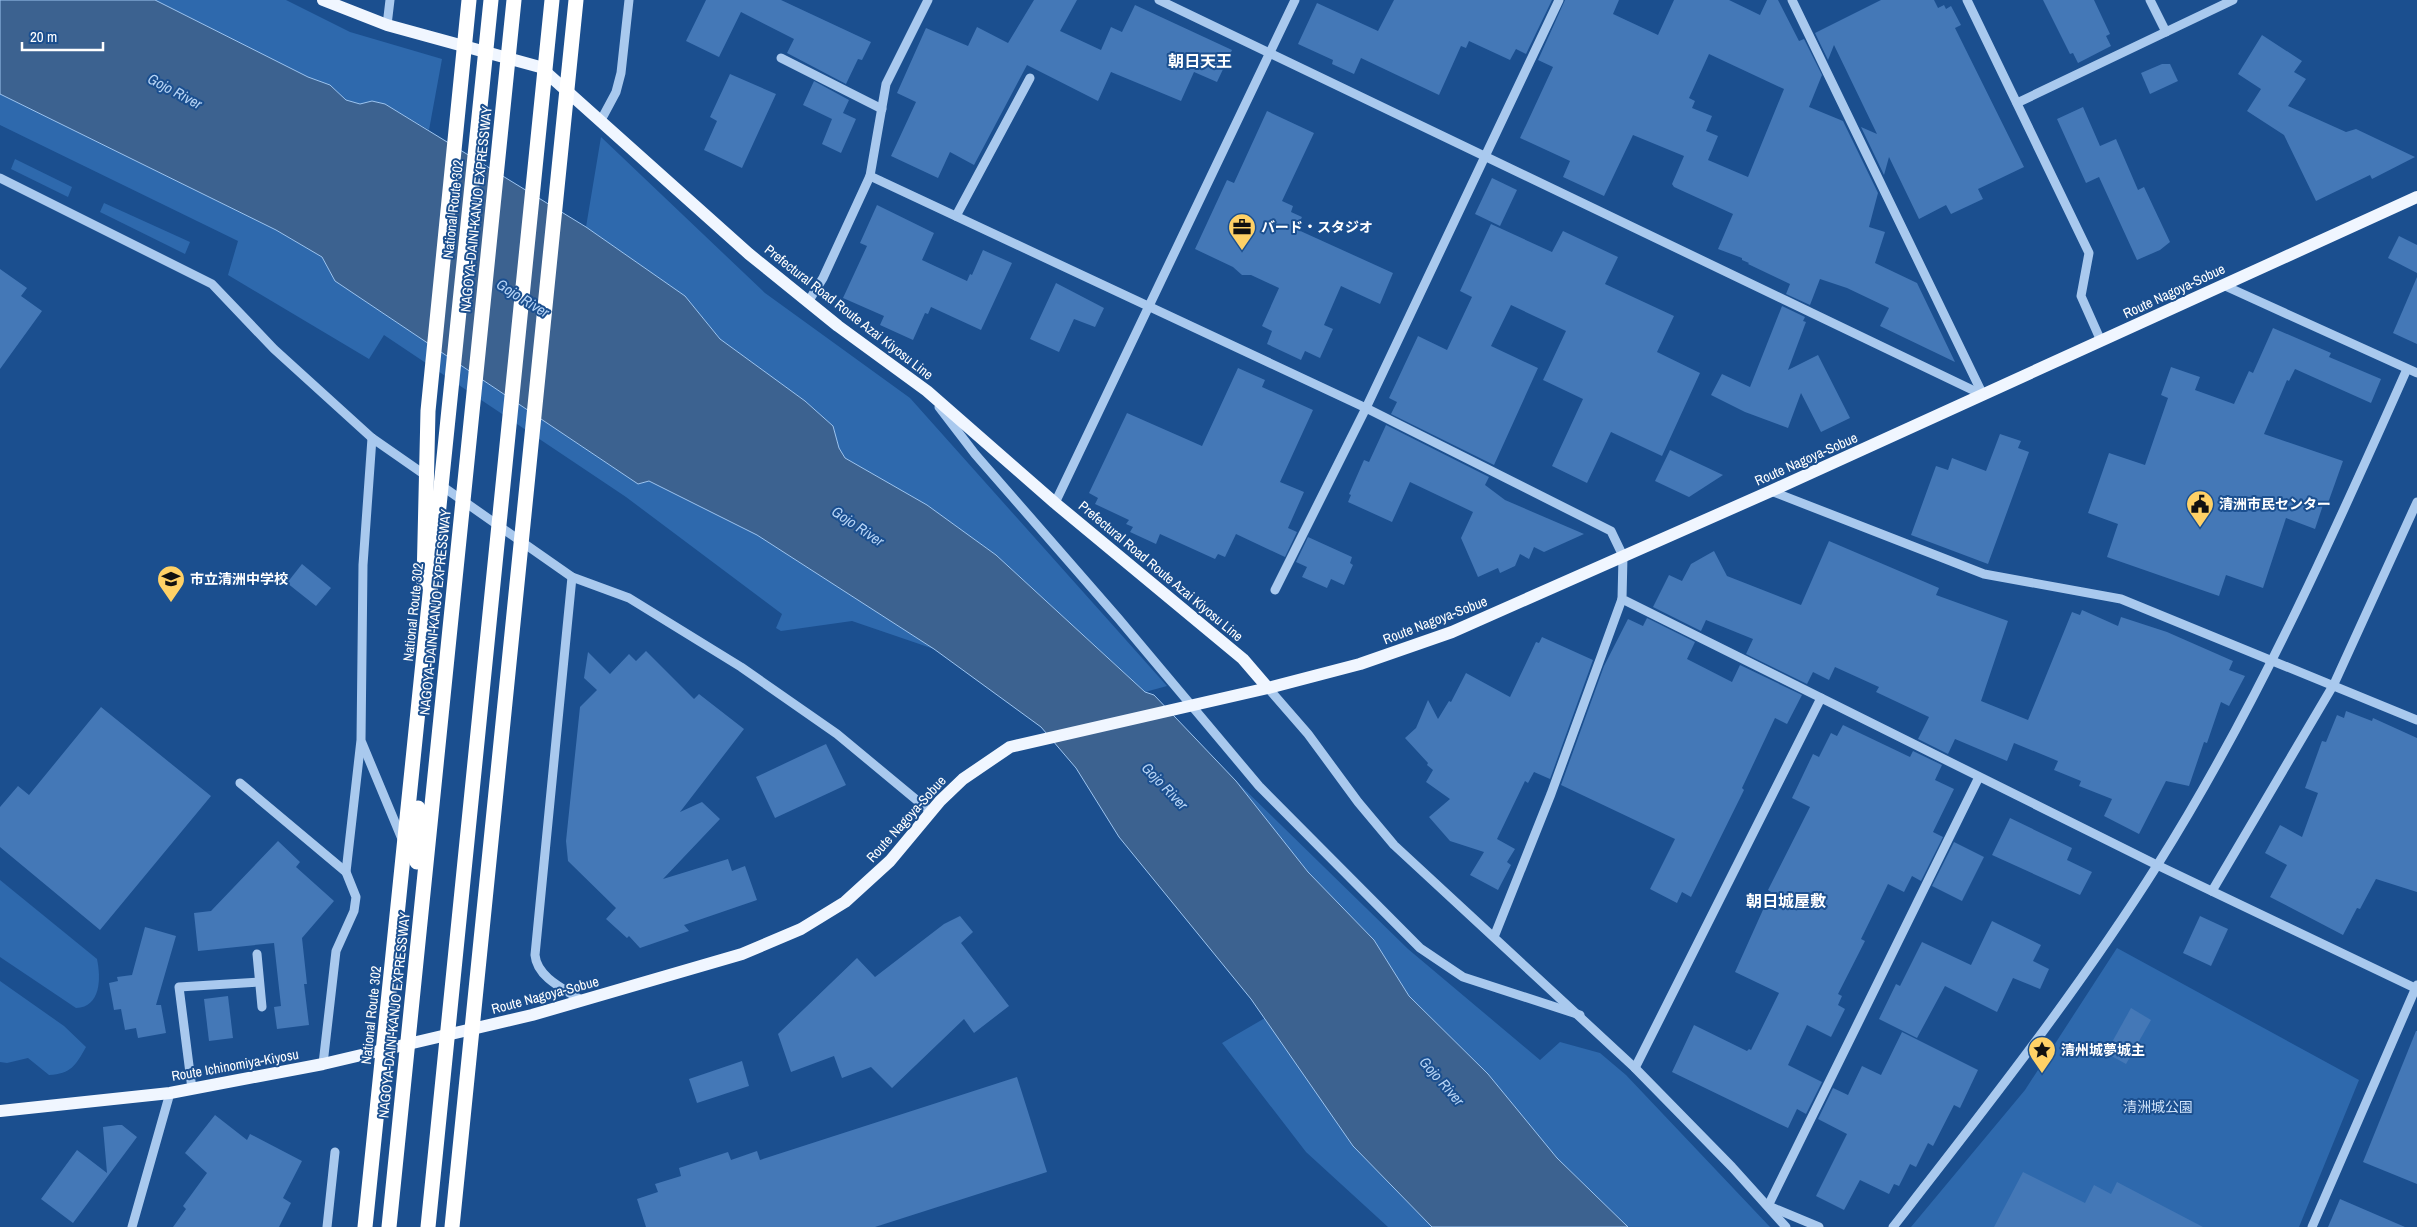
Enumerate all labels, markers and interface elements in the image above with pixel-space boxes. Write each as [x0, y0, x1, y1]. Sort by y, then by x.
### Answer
scale bar [22, 20, 104, 52]
text: 20 m [30, 26, 57, 47]
district label: 朝日天王 [1168, 50, 1232, 72]
water label: Gojo River [144, 68, 207, 114]
street label: NAGOYA-DAINI-KANJO EXPRESSWAY [456, 105, 496, 313]
street label: National Route 302 [439, 159, 467, 259]
office icon: バード・スタジオ [1227, 212, 1257, 251]
place label: バード・スタジオ [1261, 218, 1373, 236]
street label: Prefectural Road Route Azai Kiyosu Line [761, 240, 937, 384]
street label: Route Nagoya-Sobue [2120, 260, 2228, 322]
water label: Gojo River [493, 274, 554, 323]
street label: Route Nagoya-Sobue [1752, 428, 1860, 490]
public building icon: 清洲市民センター [2185, 489, 2215, 528]
place label: 清洲市民センター [2219, 495, 2331, 513]
street label: Prefectural Road Route Azai Kiyosu Line [1075, 497, 1247, 645]
water label: Gojo River [828, 501, 889, 552]
street label: NAGOYA-DAINI-KANJO EXPRESSWAY [415, 508, 455, 716]
street label: National Route 302 [399, 562, 427, 662]
school or university icon: 市立清洲中学校 [156, 564, 186, 603]
place label: 市立清洲中学校 [190, 570, 288, 588]
street label: Route Nagoya-Sobue [1380, 592, 1490, 648]
water label: Gojo River [1137, 758, 1194, 815]
street label: Route Nagoya-Sobue [862, 772, 950, 866]
district label: 朝日城屋敷 [1746, 890, 1826, 912]
street label: NAGOYA-DAINI-KANJO EXPRESSWAY [374, 911, 414, 1119]
street label: National Route 302 [357, 965, 385, 1065]
street label: Route Nagoya-Sobue [489, 972, 601, 1018]
place icon: 清州城夢城主 [2027, 1035, 2057, 1074]
place label: 清州城夢城主 [2061, 1041, 2145, 1059]
street label: Route Ichinomiya-Kiyosu [170, 1045, 300, 1085]
water label: Gojo River [1415, 1052, 1470, 1111]
park label: 清洲城公園 [2123, 1098, 2193, 1116]

